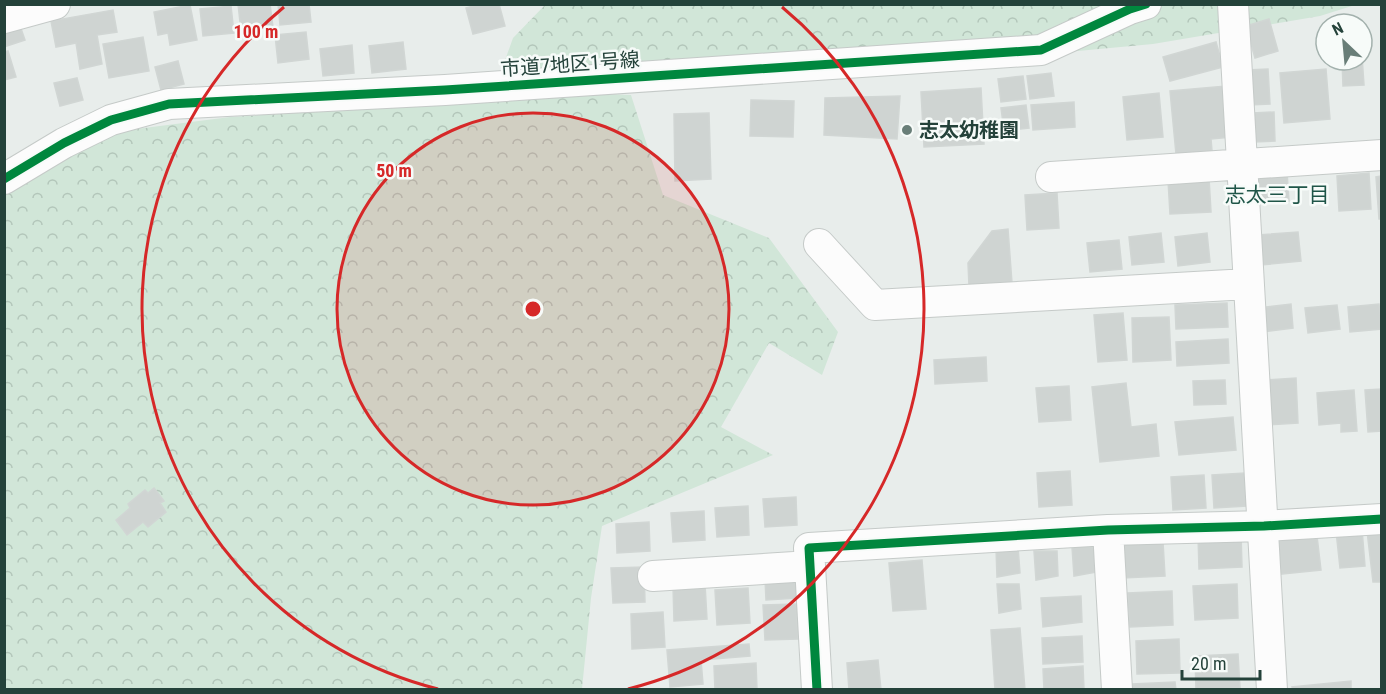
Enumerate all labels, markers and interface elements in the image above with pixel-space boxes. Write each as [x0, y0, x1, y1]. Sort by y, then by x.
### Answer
north arrow [1314, 12, 1374, 72]
text: N [1329, 18, 1346, 40]
text: 100 m [234, 21, 278, 42]
street label: 市道7地区1号線 [499, 47, 641, 81]
place label: 志太幼稚園 [919, 118, 1019, 142]
marker: 志太幼稚園 [900, 123, 914, 137]
text: 50 m [376, 160, 412, 181]
district label: 志太三丁目 [1225, 183, 1330, 207]
centre of rings [523, 299, 543, 319]
scale bar [1182, 643, 1260, 681]
text: 20 m [1191, 653, 1226, 674]

